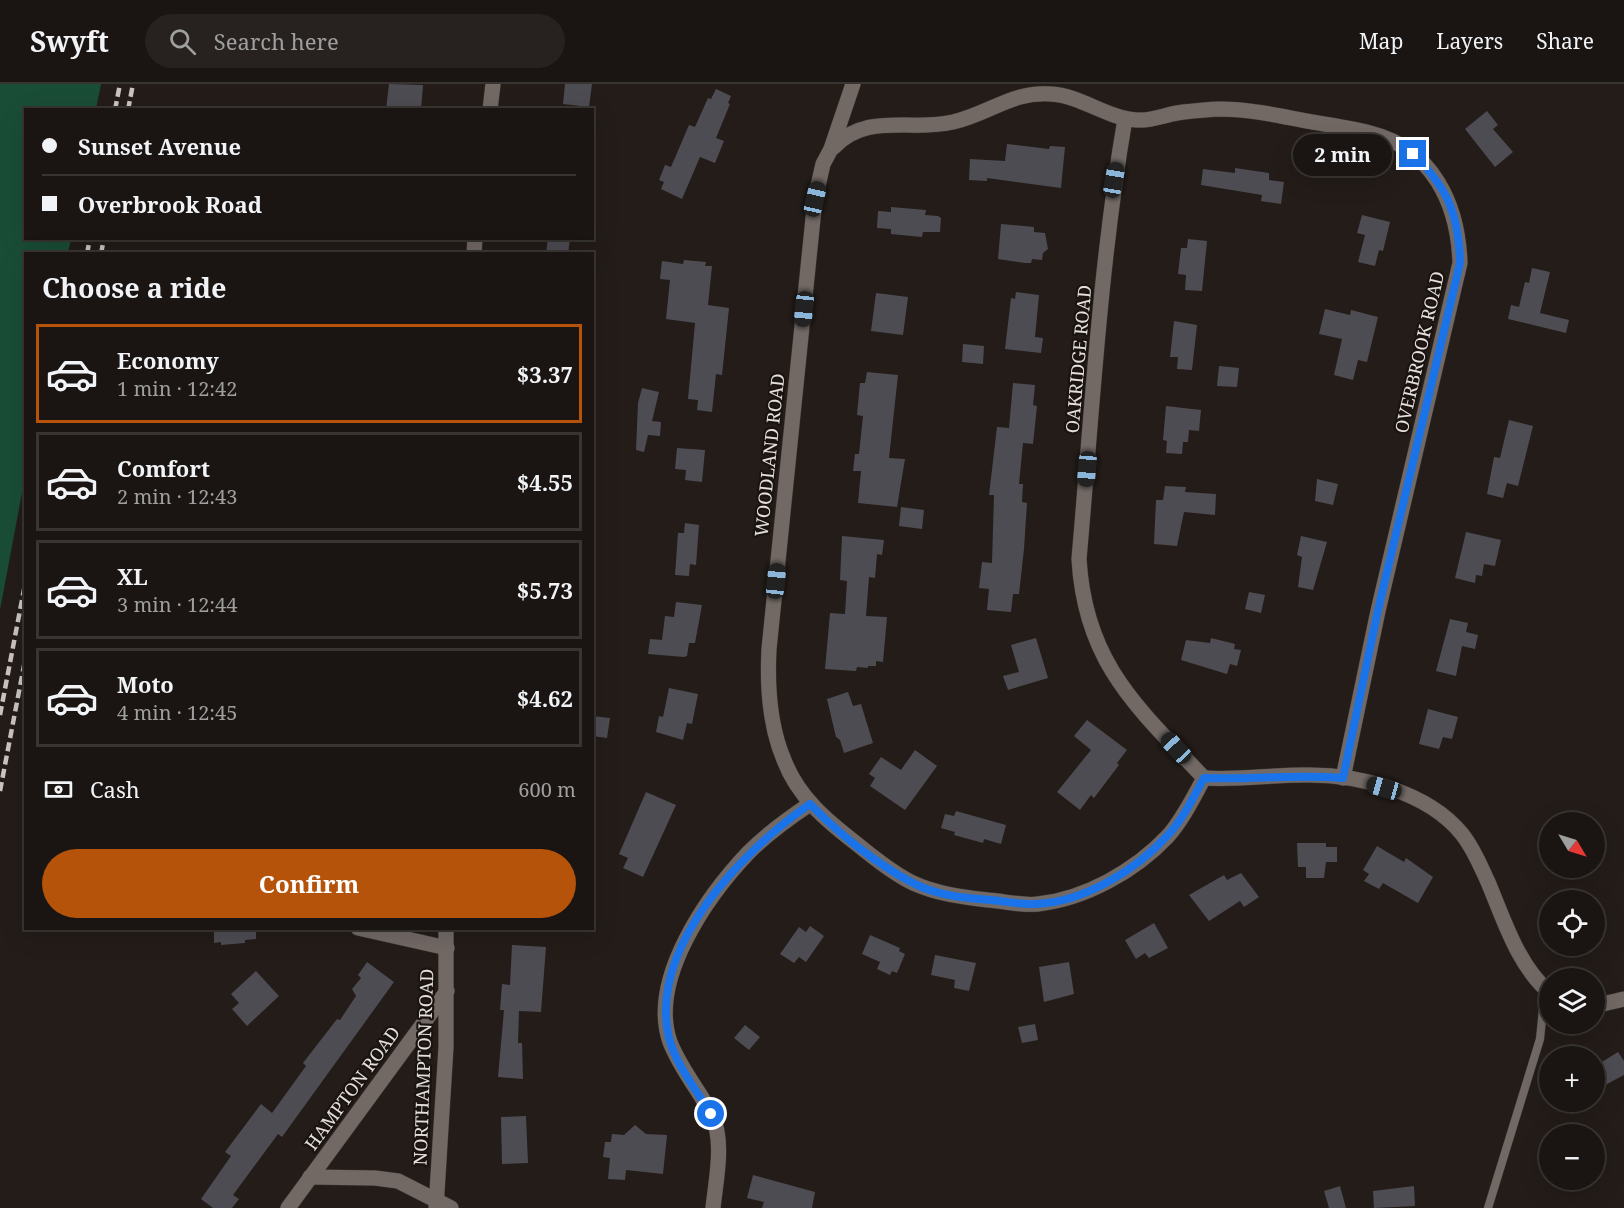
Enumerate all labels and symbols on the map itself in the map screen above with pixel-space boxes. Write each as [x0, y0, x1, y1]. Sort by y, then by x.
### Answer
callout: 2 min [1293, 133, 1392, 175]
route end [1399, 140, 1426, 167]
car [1102, 161, 1126, 199]
car [802, 179, 828, 219]
street label: OVERBROOK ROAD [1389, 269, 1449, 435]
street label: OAKRIDGE ROAD [1060, 284, 1096, 434]
car [793, 290, 815, 328]
street label: WOODLAND ROAD [748, 372, 790, 538]
car [1076, 450, 1098, 488]
car [765, 562, 787, 600]
car [1157, 729, 1195, 767]
car [1364, 774, 1404, 802]
north arrow [1539, 812, 1605, 878]
street label: NORTHAMPTON ROAD [408, 968, 438, 1166]
street label: HAMPTON ROAD [299, 1021, 405, 1155]
route start [697, 1100, 724, 1127]

